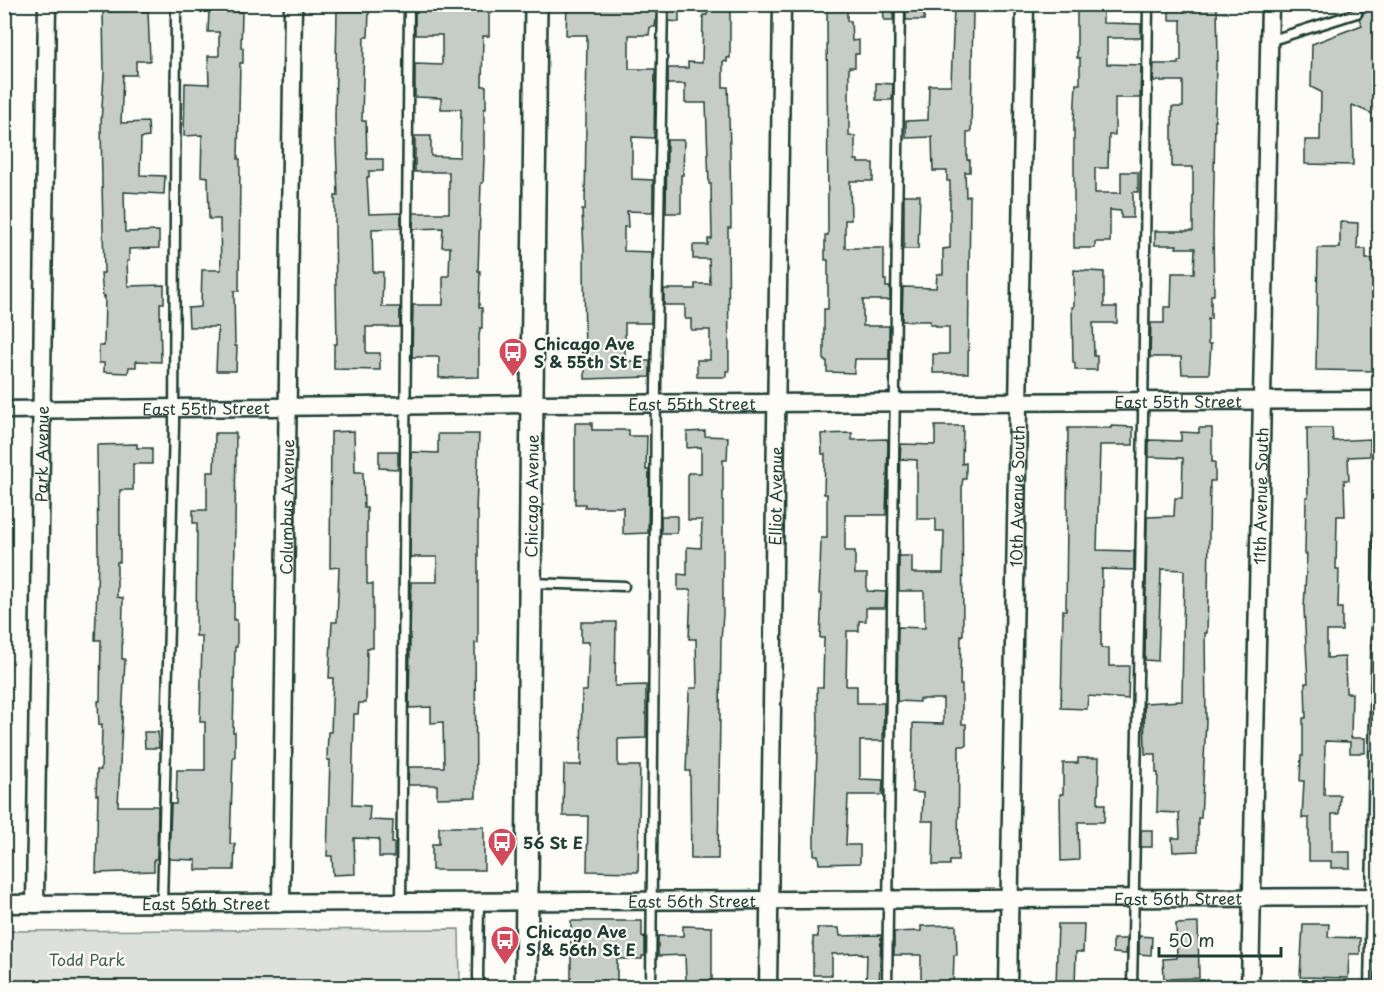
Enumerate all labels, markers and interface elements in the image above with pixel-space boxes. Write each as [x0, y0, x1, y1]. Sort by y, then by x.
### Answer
place label: Chicago Ave S & 55th St E [534, 331, 643, 373]
bus stop icon: Chicago Ave S & 55th St E [497, 336, 529, 378]
street label: East 55th Street [1114, 389, 1242, 413]
street label: East 55th Street [628, 391, 756, 416]
street label: East 55th Street [142, 395, 270, 420]
street label: Park Avenue [28, 405, 54, 503]
street label: 10th Avenue South [1003, 425, 1030, 567]
street label: 11th Avenue South [1247, 427, 1273, 565]
street label: Chicago Avenue [518, 434, 544, 558]
street label: Columbus Avenue [273, 439, 299, 575]
street label: Elliot Avenue [762, 446, 788, 546]
bus stop icon: 56 St E [486, 826, 518, 868]
place label: 56 St E [523, 830, 583, 854]
street label: East 56th Street [1114, 886, 1243, 910]
street label: East 56th Street [628, 888, 757, 913]
street label: East 56th Street [142, 891, 271, 915]
place label: Chicago Ave S & 56th St E [526, 919, 636, 961]
scale bar [1159, 920, 1280, 958]
bus stop icon: Chicago Ave S & 56th St E [489, 924, 521, 966]
text: 50 m [1168, 926, 1215, 953]
park label: Todd Park [49, 947, 126, 971]

